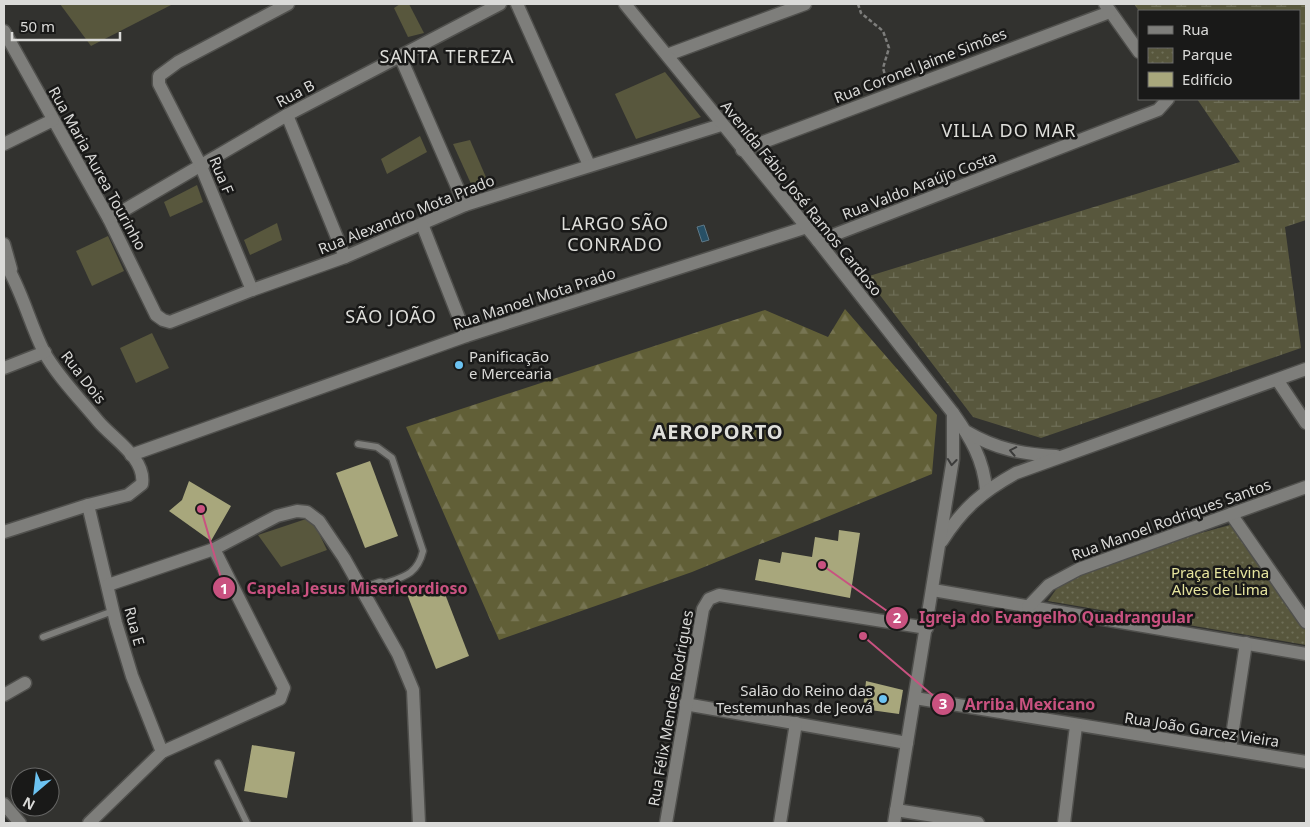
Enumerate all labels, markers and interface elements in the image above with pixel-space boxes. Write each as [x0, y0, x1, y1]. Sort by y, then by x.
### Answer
scale bar [12, 10, 120, 42]
legend [1138, 10, 1300, 100]
text: 50 m [20, 16, 55, 36]
text: Rua [1182, 19, 1209, 39]
street label: Rua Coronel Jaime Simôes [831, 23, 1009, 107]
district label: SANTA TEREZA [379, 44, 515, 68]
text: Parque [1182, 44, 1232, 64]
text: Edifício [1182, 69, 1233, 89]
street label: Rua B [272, 75, 318, 111]
street label: Rua Maria Aurea Tourinho [45, 83, 151, 253]
street label: Avenida Fábio José Ramos Cardoso [717, 96, 887, 300]
district label: VILLA DO MAR [942, 118, 1076, 142]
street label: Rua Valdo Araújo Costa [839, 146, 999, 224]
street label: Rua F [205, 153, 239, 197]
street label: Rua Alexandro Mota Prado [315, 169, 497, 259]
district label: LARGO SÃO CONRADO [561, 211, 669, 256]
street label: Rua Manoel Mota Prado [450, 262, 618, 334]
district label: SÃO JOÃO [345, 304, 437, 328]
street label: Rua Dois [57, 346, 111, 408]
place label: Panificação e Mercearia [469, 346, 552, 383]
marker: Panificação e Mercearia [453, 359, 465, 371]
district label: AEROPORTO [652, 418, 784, 445]
one-way arrow [1008, 447, 1017, 457]
one-way arrow [947, 458, 958, 466]
street label: Rua Manoel Rodriques Santos [1069, 474, 1273, 564]
park label: Praça Etelvina Alves de Lima [1171, 562, 1269, 599]
callout: Capela Jesus Misericordioso [211, 573, 477, 604]
text: Capela Jesus Misericordioso [247, 577, 467, 599]
text: 1 [220, 578, 228, 598]
callout: Igreja do Evangelho Quadrangular [884, 602, 1203, 633]
street label: Rua E [120, 604, 150, 648]
text: Igreja do Evangelho Quadrangular [919, 606, 1193, 628]
text: 2 [893, 607, 902, 627]
street label: Rua Félix Mendes Rodrigues [643, 608, 697, 808]
place label: Salão do Reino das Testemunhas de Jeová [716, 680, 873, 717]
callout: Arriba Mexicano [930, 689, 1106, 720]
marker: Salão do Reino das Testemunhas de Jeová [877, 693, 889, 705]
text: 3 [939, 693, 947, 713]
text: Arriba Mexicano [965, 693, 1095, 715]
street label: Rua João Garcez Vieira [1123, 707, 1281, 751]
north arrow [10, 767, 60, 817]
text: N [19, 793, 38, 815]

